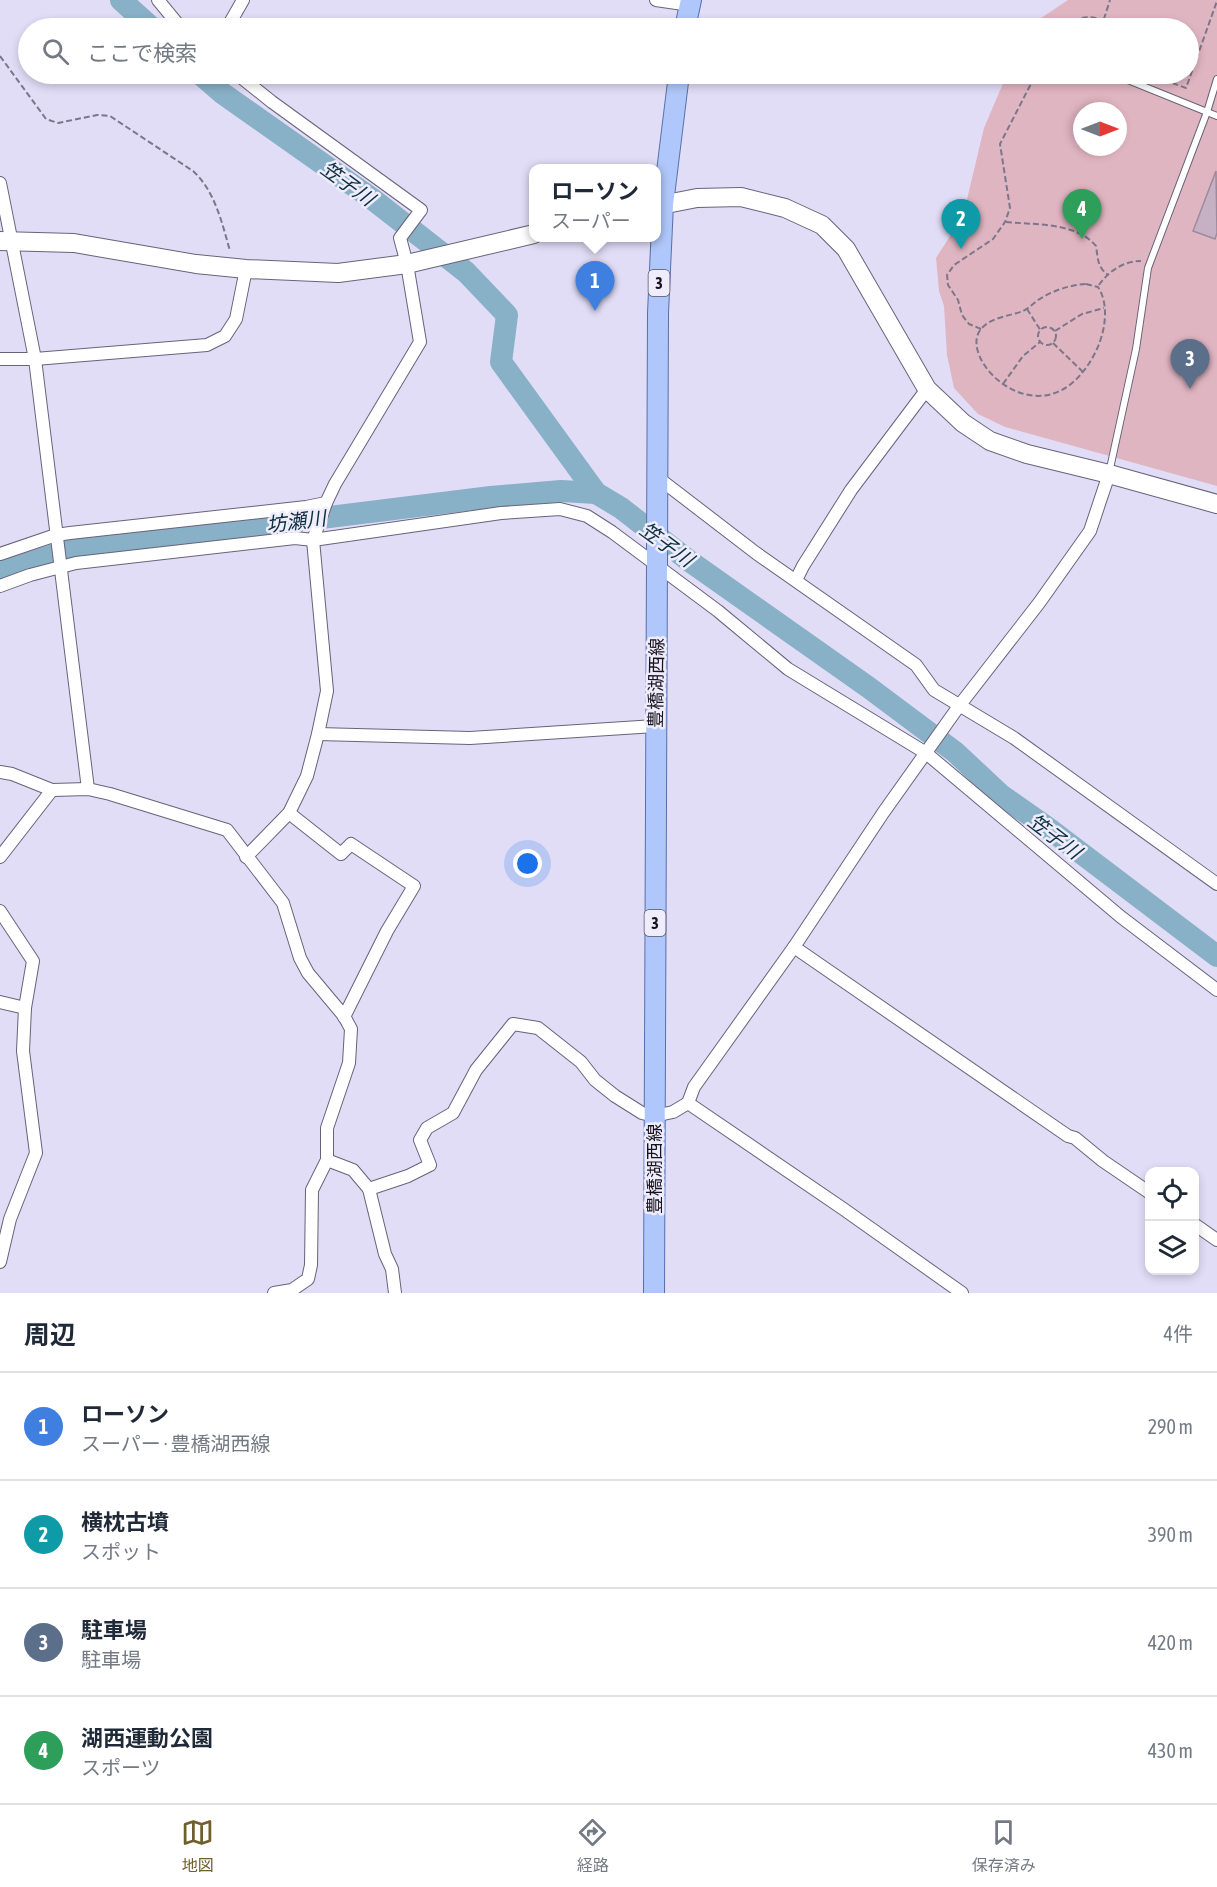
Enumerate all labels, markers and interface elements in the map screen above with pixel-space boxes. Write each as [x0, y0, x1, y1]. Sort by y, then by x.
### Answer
search box [18, 18, 1199, 84]
icon: search [39, 35, 72, 68]
text: ここで検索 [87, 40, 197, 66]
north arrow [1073, 102, 1127, 156]
water label: 笠子川 [317, 156, 381, 211]
popup [529, 164, 661, 242]
text: ローソン [551, 178, 639, 204]
pin: 4 [1062, 190, 1102, 239]
pin: 2 [942, 200, 980, 249]
text: スーパー [551, 209, 631, 232]
pin: 1 [576, 262, 614, 311]
road number: 3 [648, 270, 670, 296]
pin: 3 [1170, 340, 1210, 389]
water label: 坊瀬川 [265, 506, 329, 536]
water label: 笠子川 [636, 517, 700, 572]
street label: 豊橋湖西線 [645, 638, 667, 728]
water label: 笠子川 [1024, 809, 1087, 864]
your location [513, 849, 542, 878]
road number: 3 [644, 910, 666, 936]
street label: 豊橋湖西線 [644, 1124, 665, 1214]
map controls [1145, 1167, 1199, 1275]
button: locate [1145, 1167, 1199, 1221]
button: layers [1145, 1221, 1199, 1275]
text: 周辺 [24, 1320, 76, 1350]
text: 4件 [1164, 1322, 1193, 1345]
text: ローソン [81, 1401, 169, 1427]
text: 1 [39, 1415, 48, 1438]
text: 290 m [1148, 1415, 1193, 1438]
text: スーパー · 豊橋湖西線 [81, 1432, 271, 1455]
text: 横枕古墳 [81, 1509, 169, 1535]
text: 2 [39, 1523, 48, 1546]
text: 390 m [1148, 1523, 1193, 1546]
text: スポット [81, 1540, 161, 1563]
text: 駐車場 [81, 1617, 147, 1643]
text: 3 [39, 1631, 48, 1654]
text: 420 m [1148, 1631, 1193, 1654]
text: 駐車場 [81, 1648, 141, 1671]
text: 湖西運動公園 [81, 1725, 213, 1751]
text: 4 [39, 1739, 48, 1762]
text: 430 m [1148, 1739, 1193, 1762]
text: スポーツ [81, 1756, 161, 1779]
tab: 地図 [181, 1816, 214, 1876]
tab: 経路 [576, 1816, 609, 1876]
tab: 保存済み [972, 1816, 1036, 1876]

